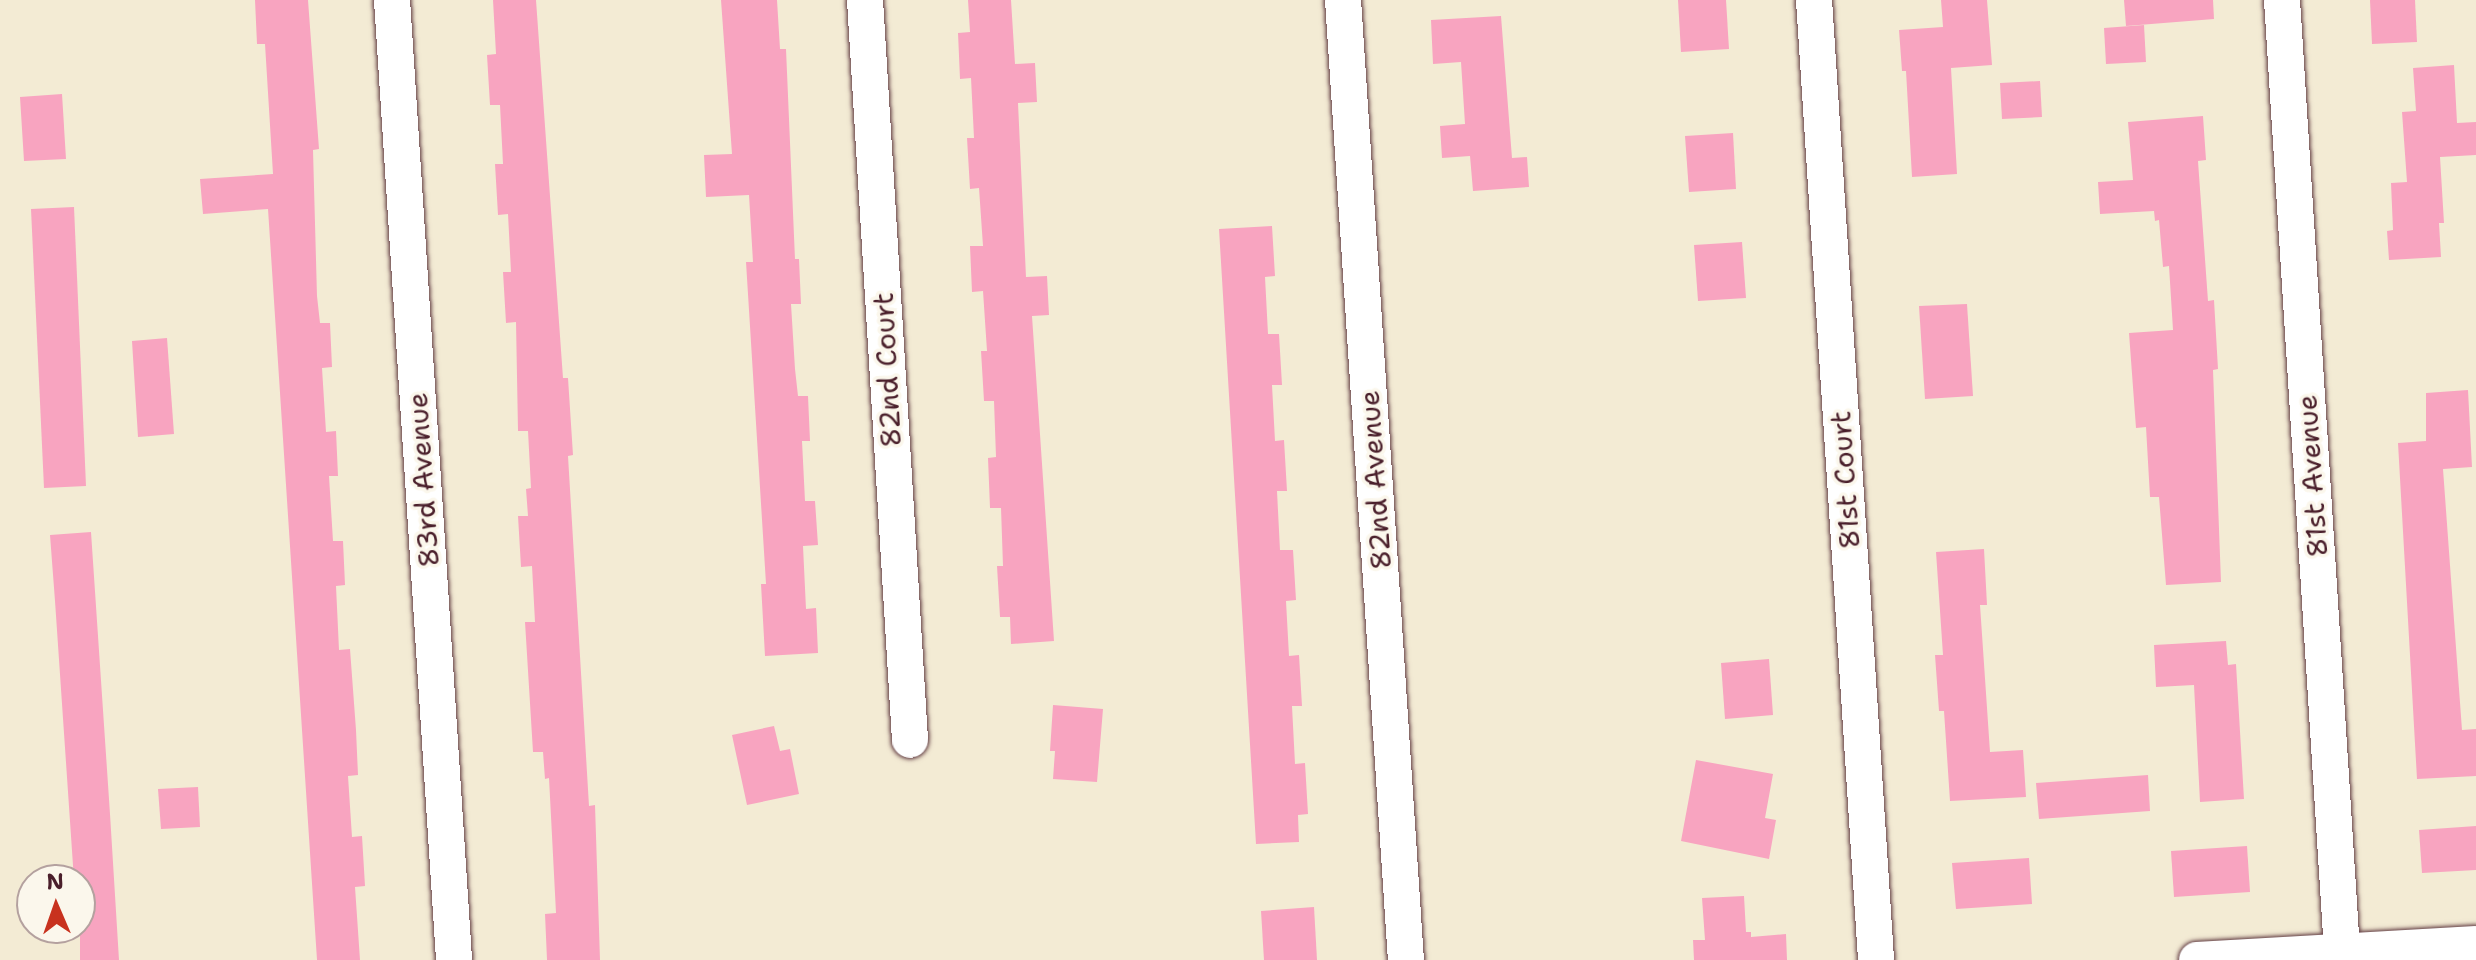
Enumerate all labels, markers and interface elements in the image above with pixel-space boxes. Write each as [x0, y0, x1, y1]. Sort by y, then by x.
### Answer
street label: 82nd Court [866, 292, 908, 448]
street label: 82nd Avenue [1352, 389, 1398, 571]
street label: 83rd Avenue [400, 392, 446, 568]
street label: 81st Avenue [2290, 394, 2334, 558]
street label: 81st Court [1823, 410, 1867, 550]
north arrow [16, 864, 96, 944]
text: N [46, 867, 64, 896]

